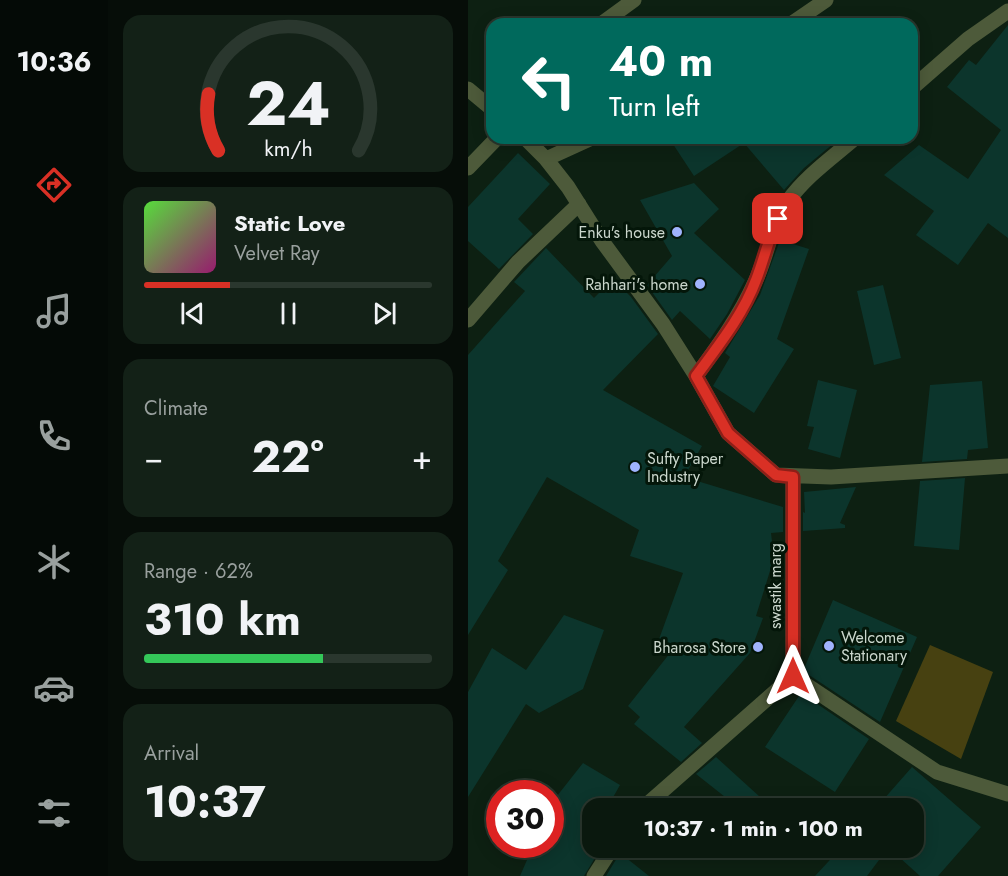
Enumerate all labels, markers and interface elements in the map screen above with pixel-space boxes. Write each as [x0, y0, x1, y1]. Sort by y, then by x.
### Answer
text: 40 m [609, 31, 713, 92]
text: 10:36 [16, 42, 92, 81]
icon: left [510, 42, 588, 120]
text: 24 [246, 58, 330, 148]
text: Turn left [609, 87, 699, 126]
text: km/h [264, 133, 312, 164]
icon: directions [33, 164, 75, 206]
pin [752, 193, 803, 244]
icon: arrive [761, 202, 794, 235]
text: Static Love [234, 207, 345, 239]
place label: Enku's house [579, 221, 665, 244]
marker: Enku's house [670, 225, 684, 239]
text: Velvet Ray [234, 239, 320, 268]
place label: Rahhari's home [585, 273, 688, 296]
marker: Rahhari's home [693, 277, 707, 291]
icon: music [33, 290, 75, 332]
icon: previous [176, 297, 209, 330]
icon: pause [272, 297, 305, 330]
icon: next [368, 297, 401, 330]
text: Climate [144, 394, 208, 423]
icon: phone [33, 415, 75, 457]
text: 22° [251, 424, 324, 489]
text: − [144, 434, 163, 481]
text: + [412, 434, 432, 481]
place label: Sufty Paper Industry [647, 447, 724, 488]
marker: Sufty Paper Industry [628, 460, 642, 474]
icon: climate [33, 541, 75, 583]
street label: swastik marg [764, 543, 787, 629]
text: Range · 62% [144, 557, 253, 586]
text: 310 km [144, 587, 301, 652]
place label: Welcome Stationary [841, 626, 908, 667]
place label: Bharosa Store [653, 636, 746, 659]
marker: Welcome Stationary [822, 639, 836, 653]
marker: Bharosa Store [751, 640, 765, 654]
position arrow [761, 644, 825, 708]
icon: car [33, 667, 75, 709]
text: Arrival [144, 739, 199, 768]
text: 10:37 [144, 769, 266, 834]
speed limit sign: 30 [486, 780, 564, 858]
icon: filters [33, 792, 75, 834]
text: 10:37 · 1 min · 100 m [643, 812, 863, 844]

